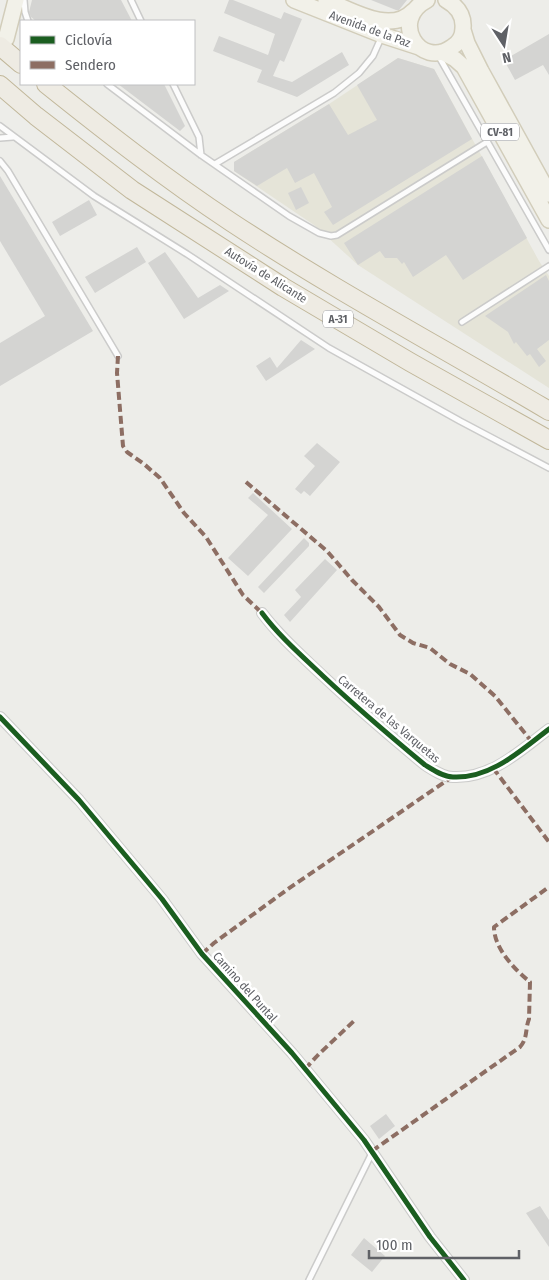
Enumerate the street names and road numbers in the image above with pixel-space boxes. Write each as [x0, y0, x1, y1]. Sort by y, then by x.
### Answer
street label: Avenida de la Paz [328, 8, 413, 50]
road number: CV-81 [481, 124, 519, 140]
street label: Autovía de Alicante [222, 244, 310, 306]
road number: A-31 [323, 310, 353, 328]
street label: Carretera de las Varquetas [335, 672, 443, 766]
street label: Camino del Puntal [210, 949, 280, 1025]

